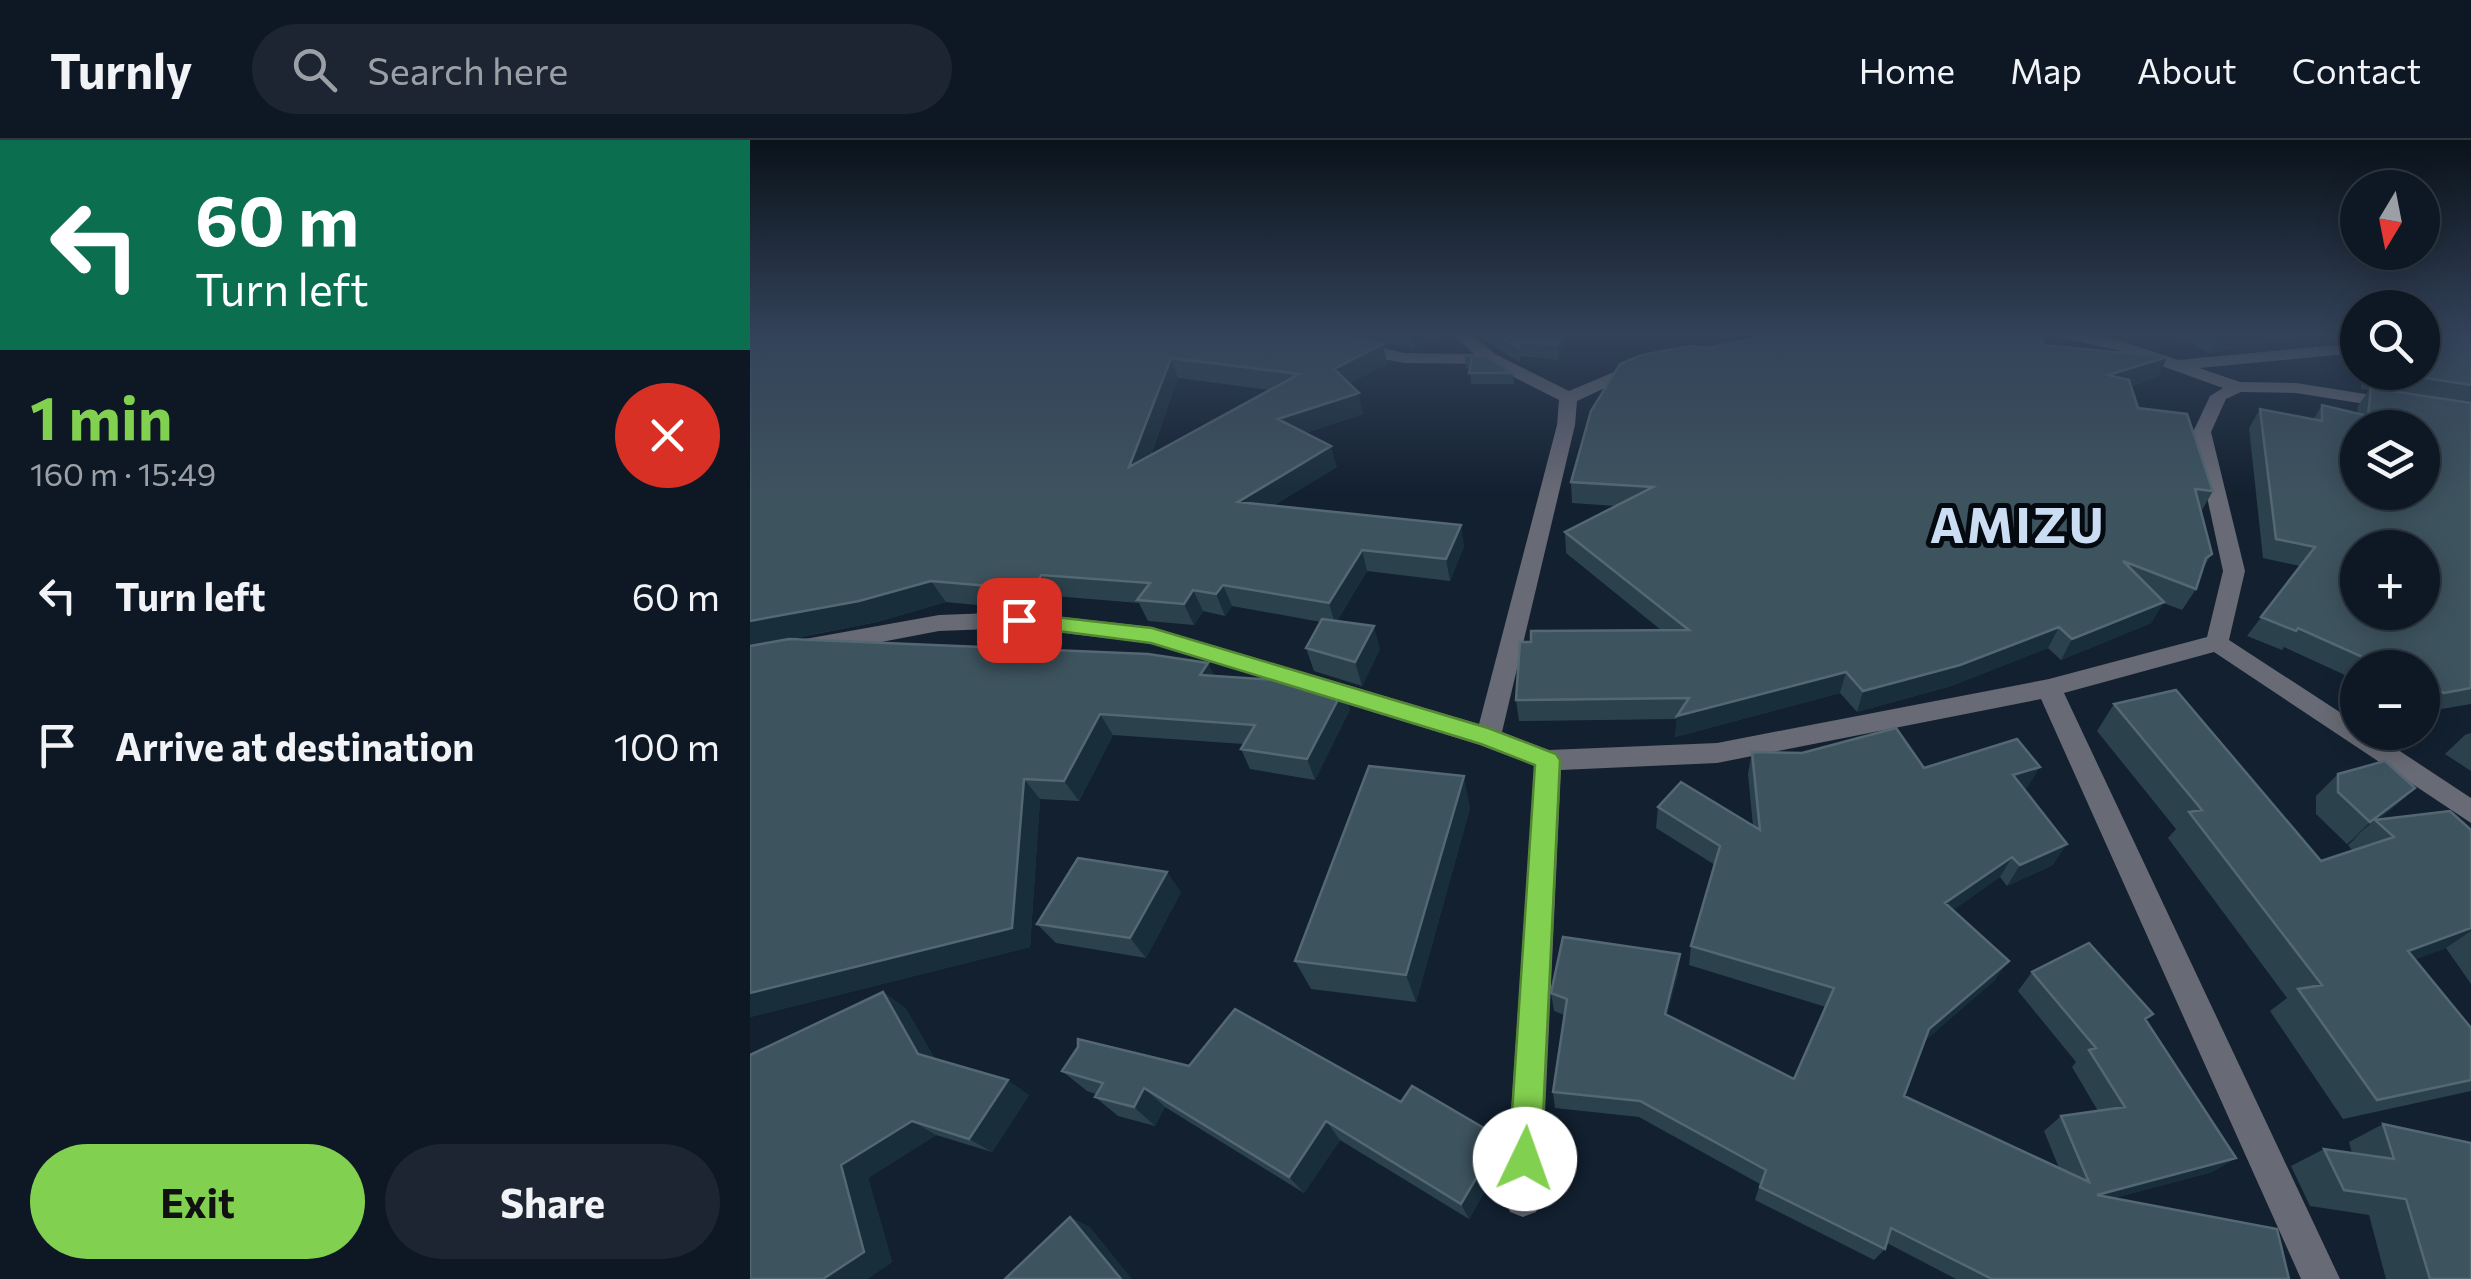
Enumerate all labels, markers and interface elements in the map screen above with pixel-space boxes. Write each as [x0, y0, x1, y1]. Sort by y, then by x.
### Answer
search box [252, 24, 952, 114]
text: Turnly [50, 40, 192, 99]
icon: search [287, 42, 342, 97]
text: Search here [367, 46, 568, 93]
text: Home [1859, 48, 1955, 91]
text: Map [2010, 48, 2082, 91]
text: About [2137, 48, 2237, 91]
text: Contact [2292, 48, 2421, 91]
north arrow [2340, 170, 2440, 270]
map controls [2340, 170, 2440, 750]
text: 60 m [195, 175, 359, 260]
icon: left [30, 180, 160, 310]
text: Turn left [195, 260, 369, 315]
button: search [2340, 290, 2440, 390]
text: 1 min [30, 379, 172, 452]
button: close [615, 383, 720, 488]
button: layers [2340, 410, 2440, 510]
text: 160 m · 15:49 [30, 453, 216, 493]
district label: AMIZU [1930, 494, 2106, 553]
button: + [2340, 530, 2440, 630]
icon: left [30, 568, 85, 623]
text: Turn left [115, 572, 266, 619]
text: 60 m [632, 572, 720, 619]
pin [977, 578, 1062, 663]
icon: arrive [992, 593, 1047, 648]
button: − [2340, 650, 2440, 750]
icon: arrive [30, 718, 85, 773]
text: Arrive at destination [115, 722, 474, 769]
text: 100 m [614, 722, 720, 769]
position arrow [1473, 1107, 1577, 1211]
button: Exit [30, 1144, 365, 1259]
button: Share [385, 1144, 720, 1259]

